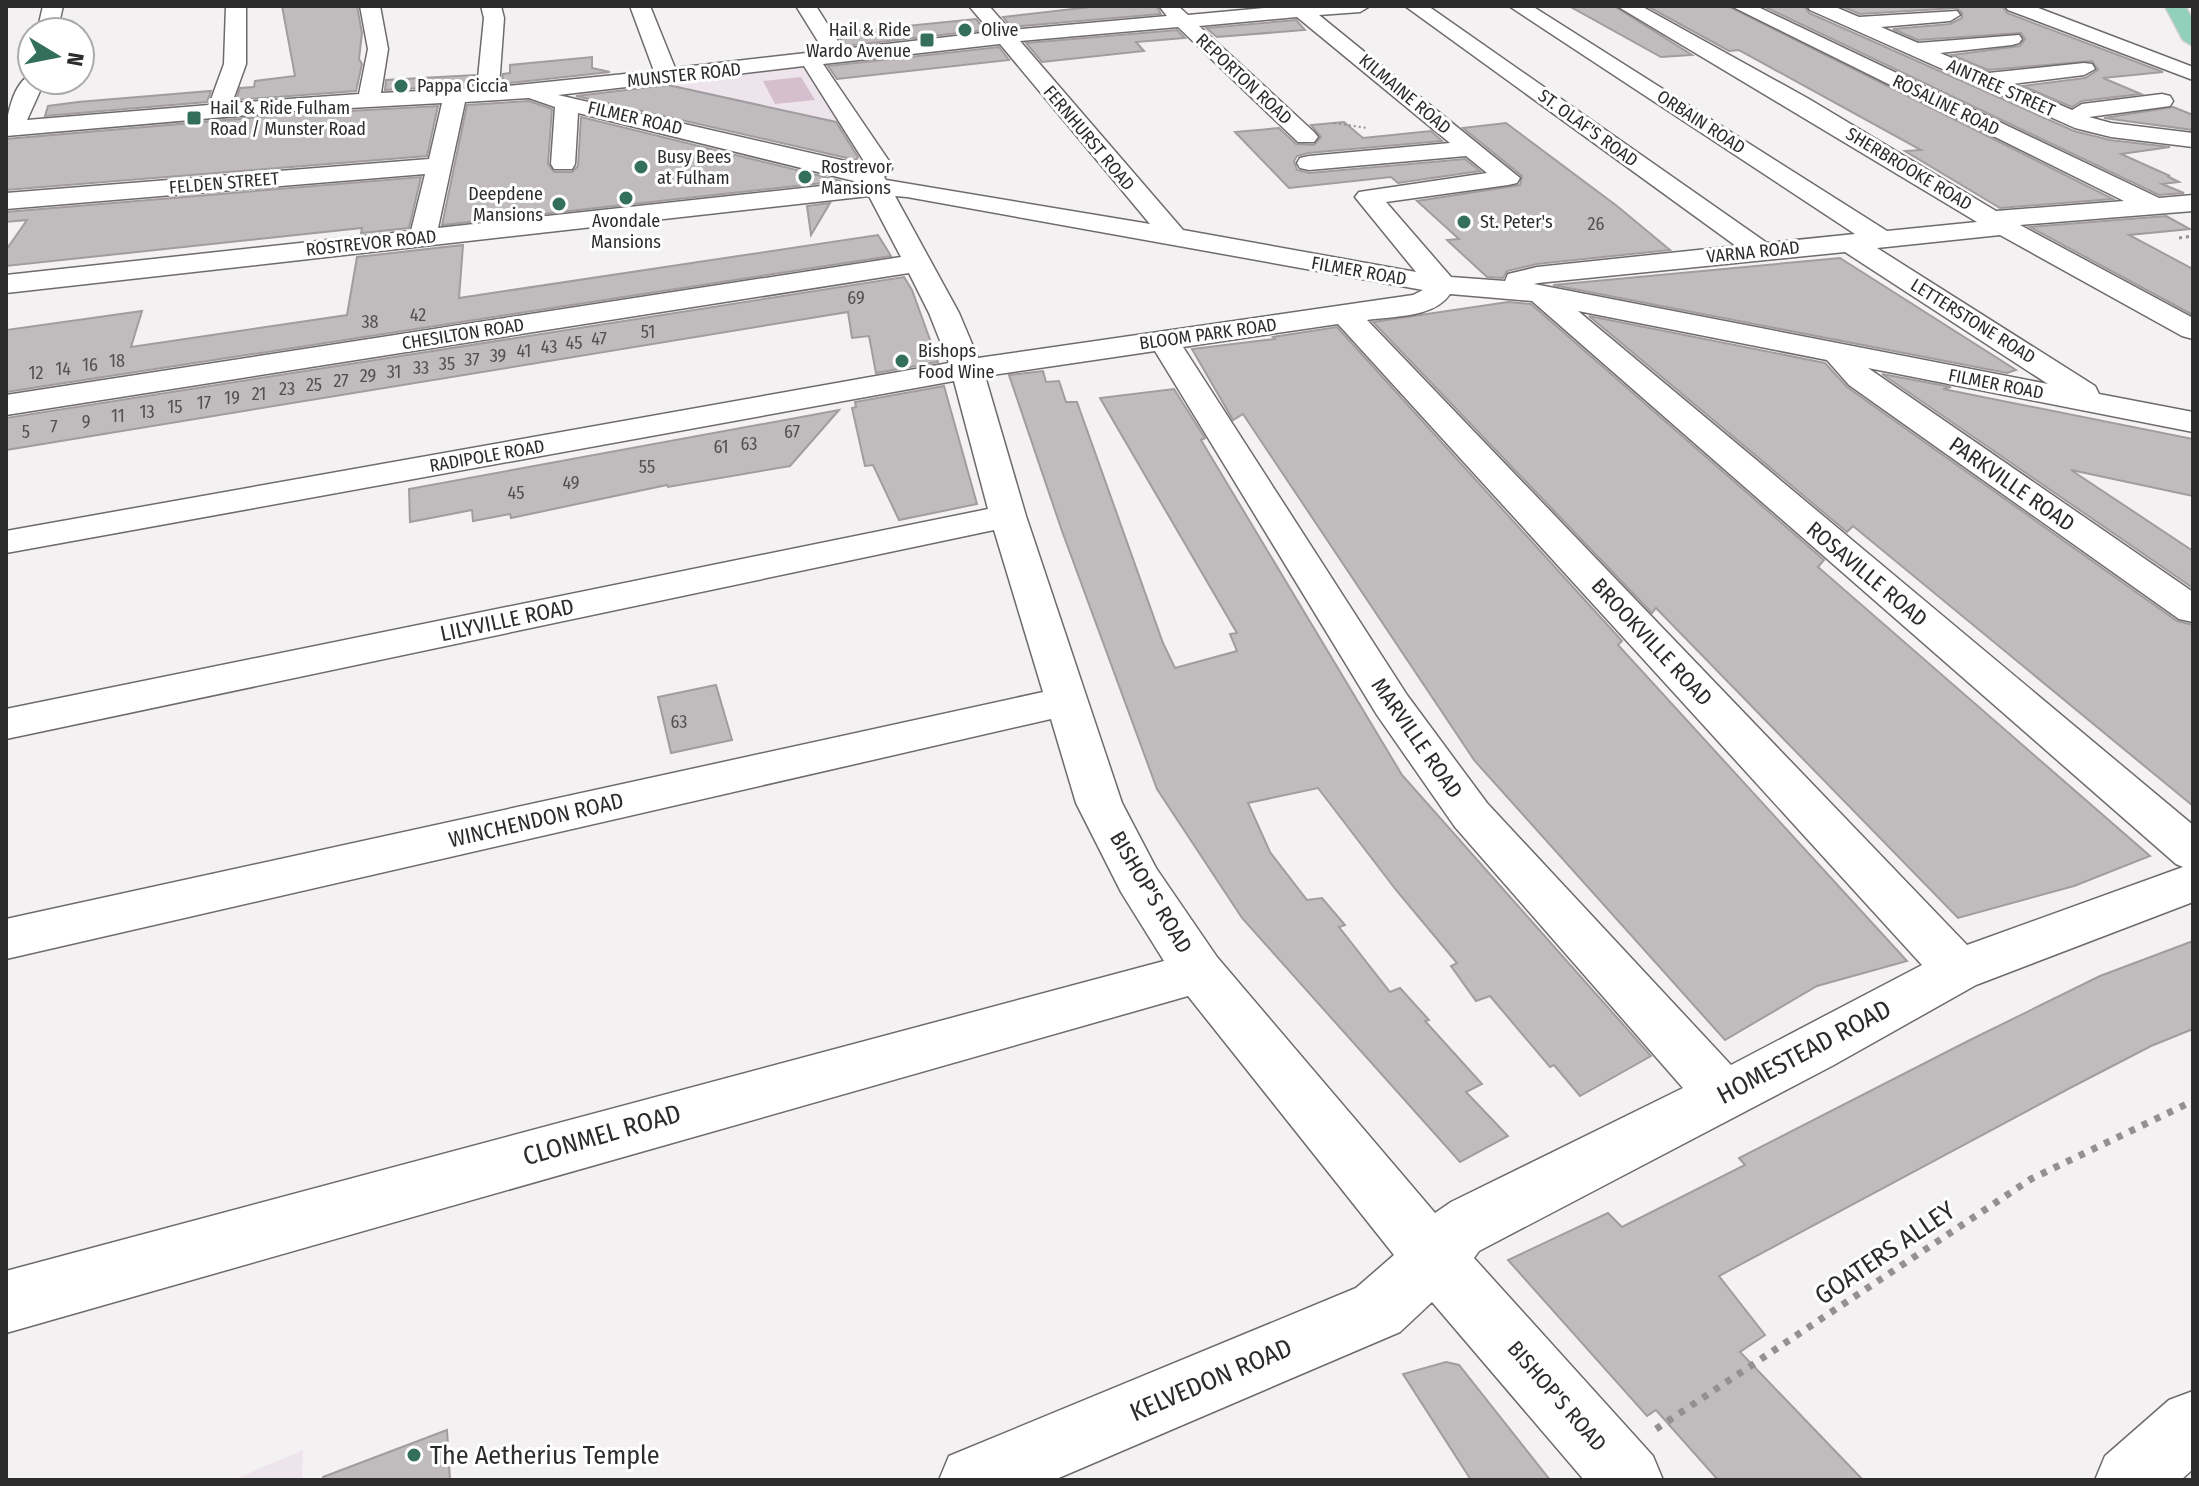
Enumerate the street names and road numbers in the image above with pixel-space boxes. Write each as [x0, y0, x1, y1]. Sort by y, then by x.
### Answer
street label: REPORTON ROAD [1191, 29, 1297, 129]
street label: KILMAINE ROAD [1355, 49, 1455, 139]
street label: AINTREE STREET [1943, 54, 2059, 122]
street label: MUNSTER ROAD [626, 58, 742, 92]
street label: ROSALINE ROAD [1889, 70, 2003, 140]
street label: FERNHURST ROAD [1039, 81, 1139, 195]
street label: ST. OLAF'S ROAD [1534, 84, 1642, 172]
street label: ORBAIN ROAD [1653, 85, 1749, 159]
street label: FILMER ROAD [586, 96, 684, 140]
street label: SHERBROOKE ROAD [1842, 123, 1976, 215]
street label: FELDEN STREET [168, 167, 281, 199]
street label: ROSTREVOR ROAD [305, 225, 437, 261]
street label: VARNA ROAD [1705, 236, 1801, 268]
street label: FILMER ROAD [1310, 252, 1408, 290]
street label: LETTERSTONE ROAD [1907, 274, 2039, 368]
street label: CHESILTON ROAD [400, 313, 526, 355]
street label: BLOOM PARK ROAD [1138, 313, 1278, 355]
street label: FILMER ROAD [1947, 364, 2045, 404]
street label: PARKVILLE ROAD [1944, 431, 2080, 537]
street label: RADIPOLE ROAD [428, 435, 546, 477]
street label: ROSAVILLE ROAD [1801, 516, 1933, 632]
street label: BROOKVILLE ROAD [1586, 573, 1718, 711]
street label: LILYVILLE ROAD [438, 593, 576, 647]
street label: MARVILLE ROAD [1366, 673, 1468, 803]
street label: WINCHENDON ROAD [446, 787, 626, 853]
street label: BISHOP'S ROAD [1104, 826, 1198, 958]
street label: HOMESTEAD ROAD [1712, 993, 1896, 1111]
street label: CLONMEL ROAD [519, 1098, 685, 1172]
street label: GOATERS ALLEY [1809, 1195, 1961, 1311]
street label: KELVEDON ROAD [1125, 1332, 1297, 1428]
street label: BISHOP'S ROAD [1502, 1335, 1612, 1457]

